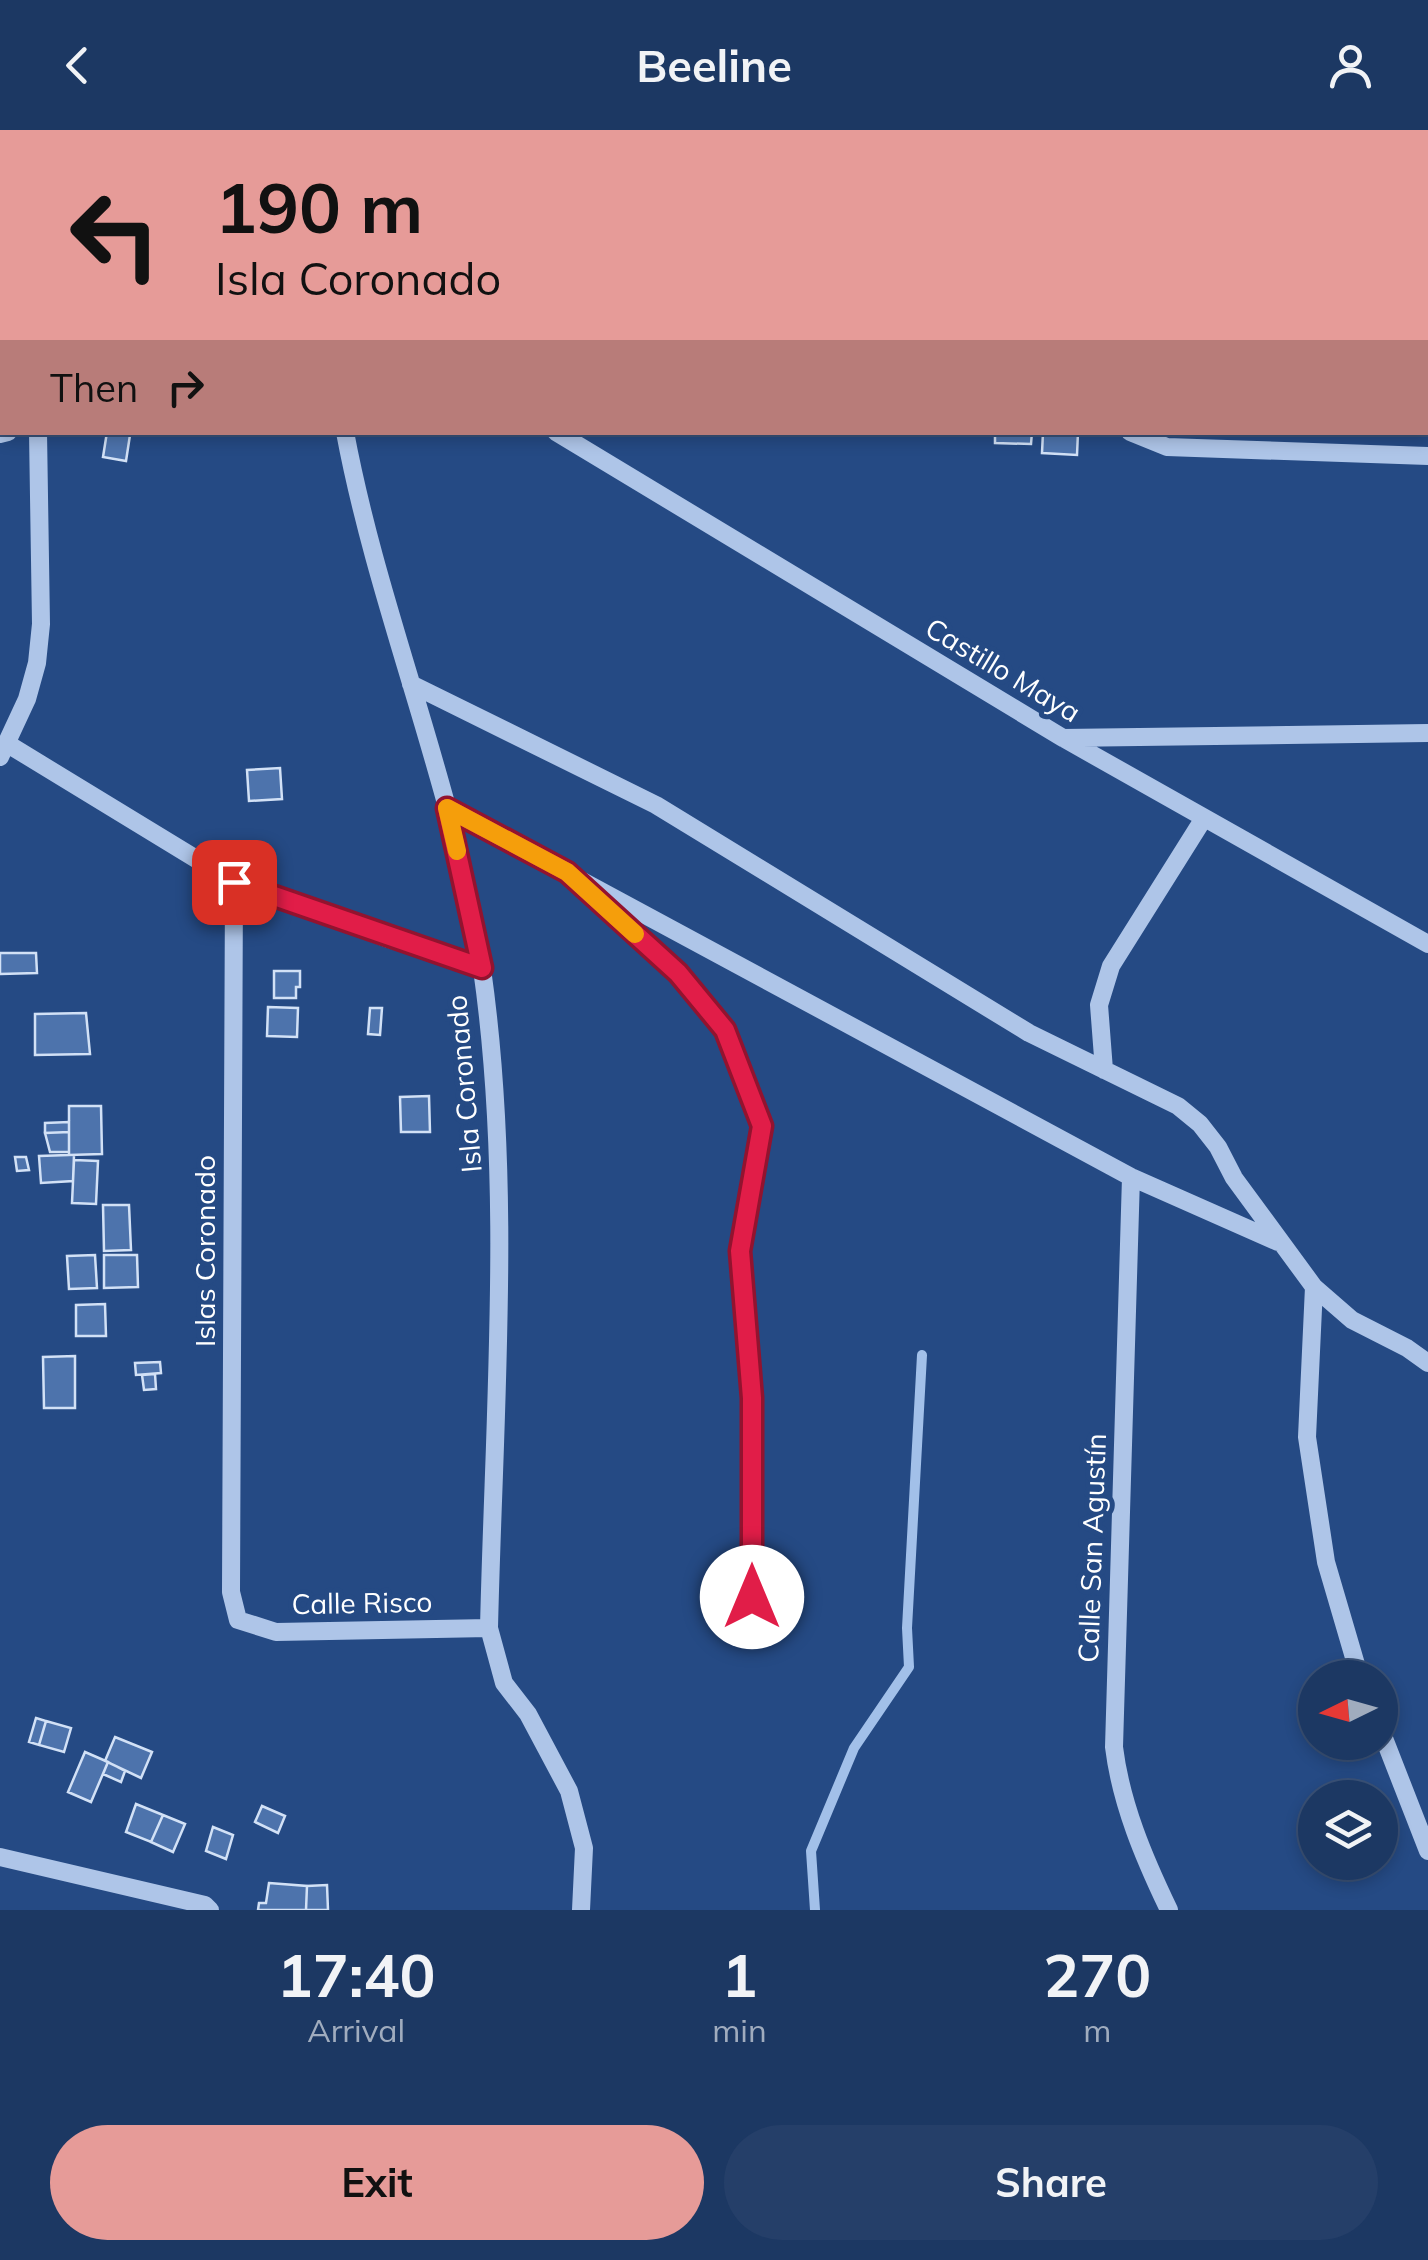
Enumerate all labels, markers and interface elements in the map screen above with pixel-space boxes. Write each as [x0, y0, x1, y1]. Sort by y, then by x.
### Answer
text: Beeline [636, 37, 792, 93]
icon: back [50, 38, 105, 93]
icon: person [1323, 38, 1378, 93]
text: 190 m [215, 163, 423, 251]
icon: left [50, 170, 180, 300]
text: Isla Coronado [215, 250, 501, 306]
icon: right [158, 360, 213, 415]
text: Then [50, 364, 138, 412]
street label: Castillo Maya [919, 610, 1087, 729]
pin [192, 840, 277, 925]
icon: arrive [207, 855, 262, 910]
street label: Isla Coronado [438, 994, 489, 1174]
street label: Islas Coronado [187, 1155, 222, 1347]
street label: Calle San Agustín [1070, 1433, 1113, 1663]
position arrow [700, 1545, 804, 1649]
street label: Calle Risco [291, 1584, 433, 1621]
north arrow [1298, 1660, 1398, 1760]
map controls [1298, 1660, 1398, 1880]
button: layers [1298, 1780, 1398, 1880]
text: 17:40 [277, 1937, 436, 2012]
text: 1 [721, 1937, 757, 2012]
text: 270 [1043, 1937, 1151, 2012]
text: Arrival [307, 2010, 405, 2050]
text: min [712, 2010, 767, 2050]
text: m [1083, 2010, 1111, 2050]
button: Exit [50, 2125, 704, 2240]
button: Share [724, 2125, 1378, 2240]

